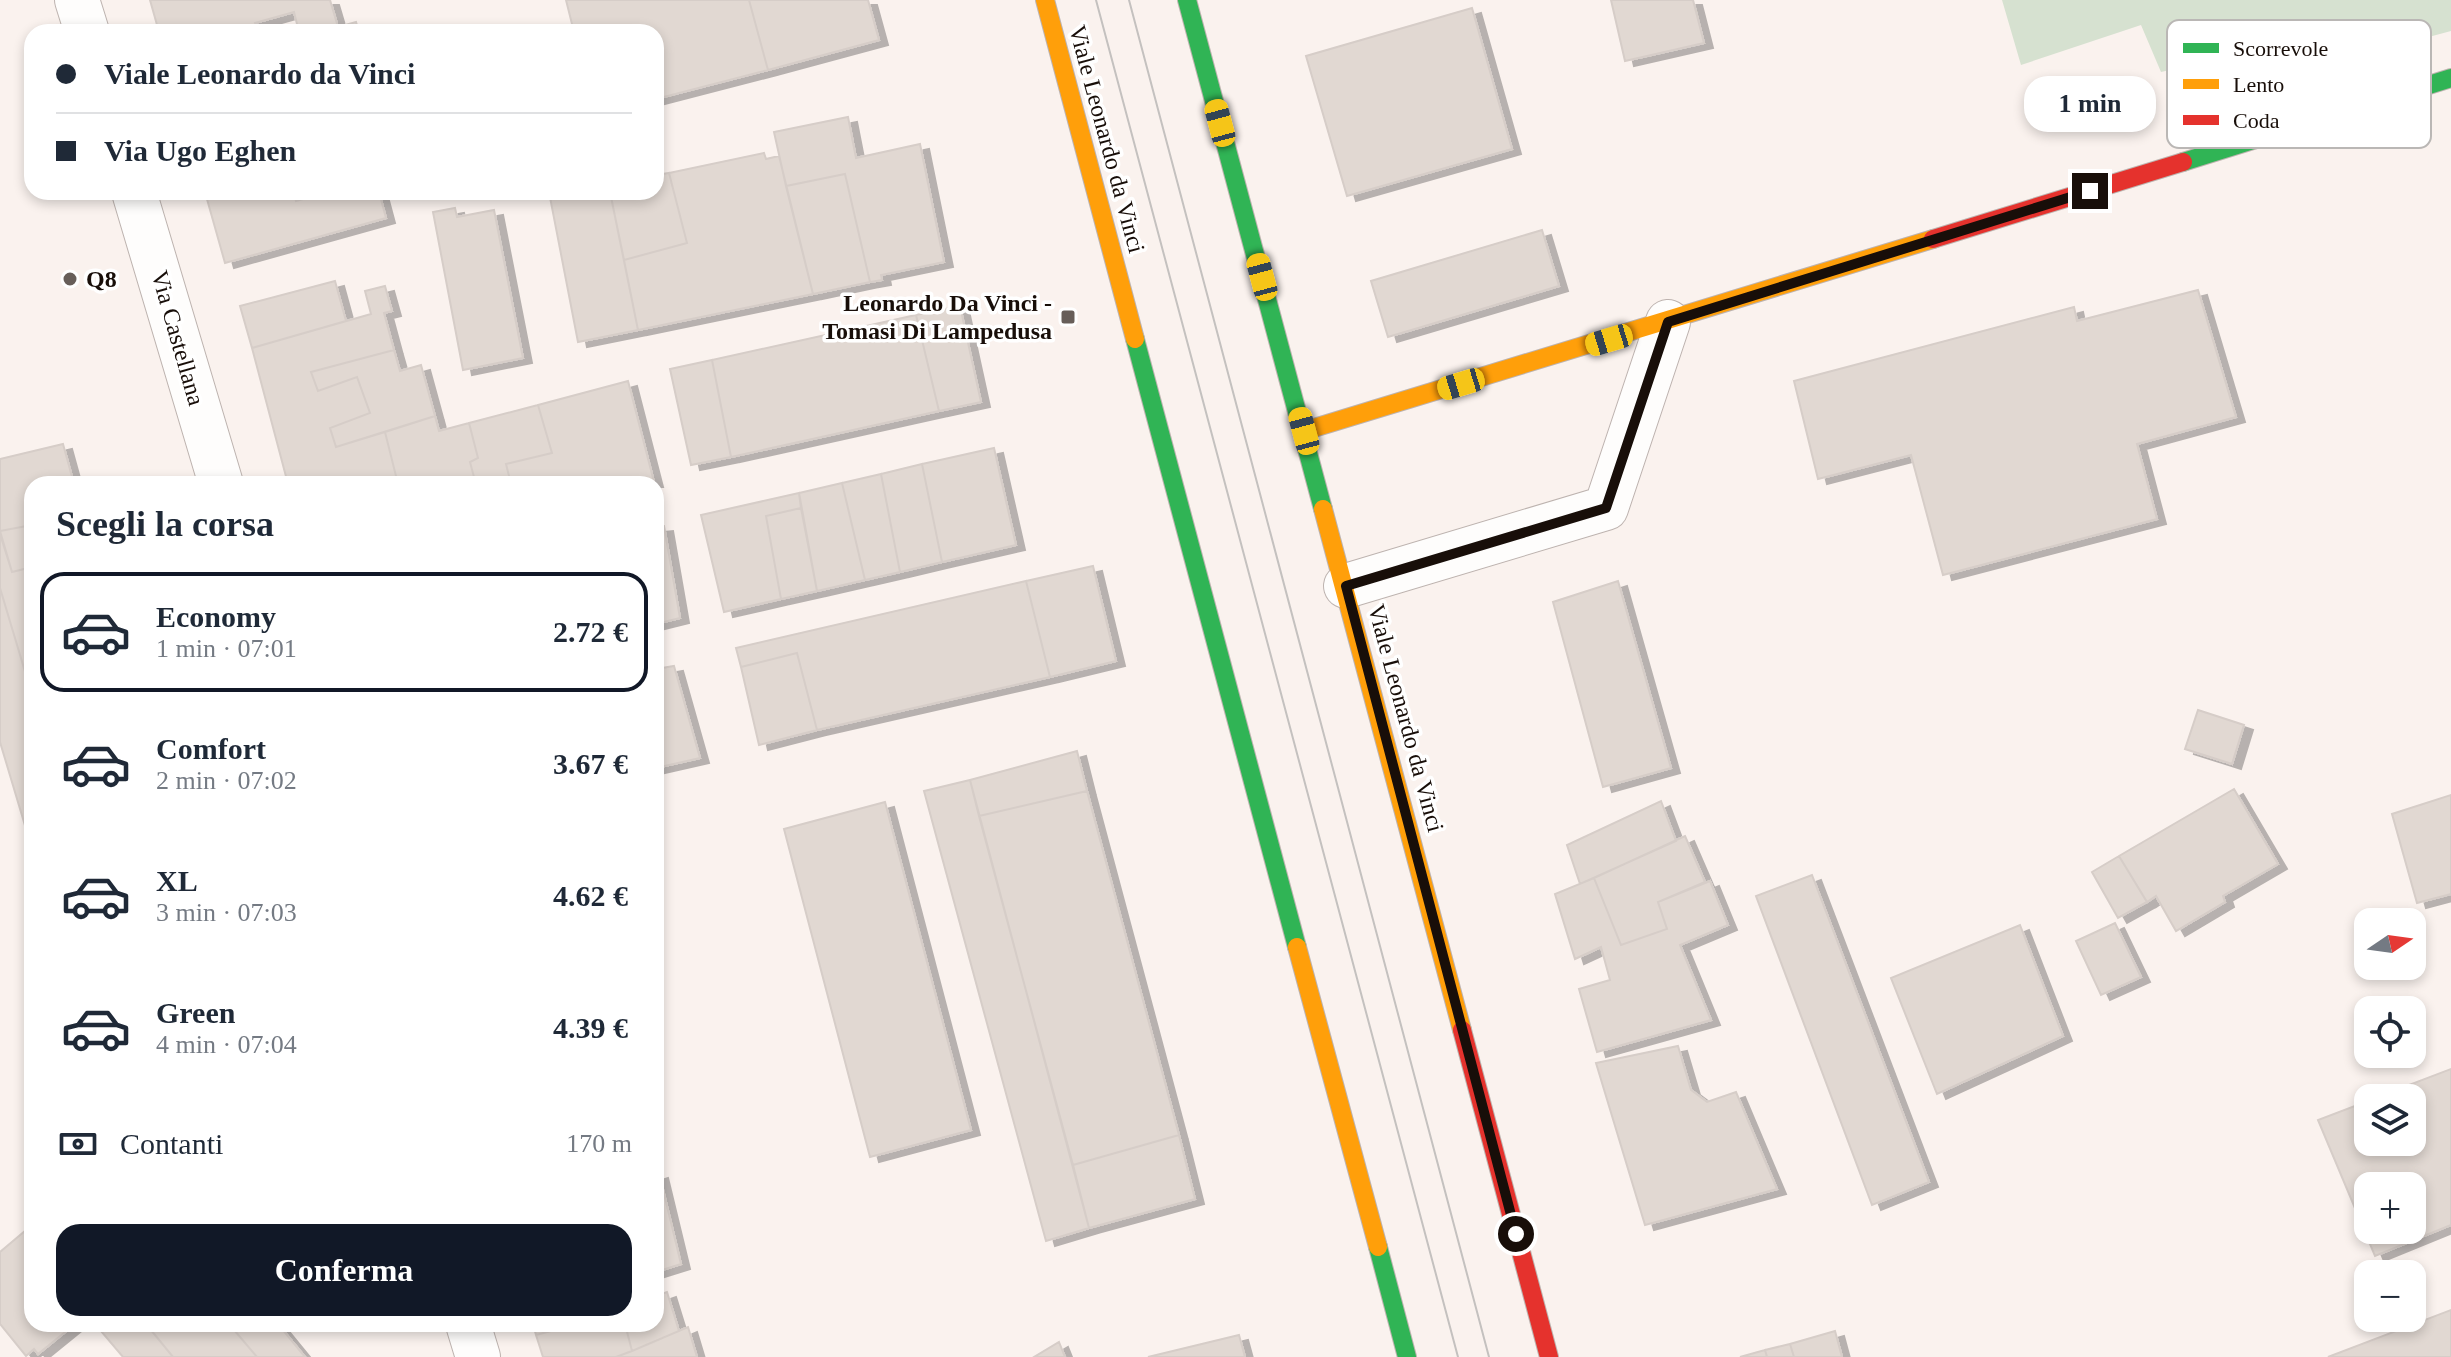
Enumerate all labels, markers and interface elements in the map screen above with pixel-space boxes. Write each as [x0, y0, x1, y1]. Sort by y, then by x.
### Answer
legend [2167, 20, 2431, 148]
street label: Viale Leonardo da Vinci [1064, 22, 1150, 256]
text: Scorrevole [2233, 36, 2328, 61]
text: Viale Leonardo da Vinci [104, 57, 415, 90]
text: Lento [2233, 72, 2284, 97]
callout: 1 min [2024, 75, 2156, 131]
text: 1 min [2059, 89, 2121, 118]
car [1202, 97, 1238, 149]
text: Coda [2233, 108, 2280, 133]
text: Via Ugo Eghen [104, 134, 296, 167]
route end [2072, 173, 2108, 209]
car [1244, 251, 1280, 303]
place label: Q8 [86, 266, 117, 292]
street label: Via Castellana [146, 268, 210, 409]
marker: Q8 [61, 270, 79, 288]
place label: Leonardo Da Vinci - Tomasi Di Lampedusa [822, 290, 1052, 344]
marker: Leonardo Da Vinci - Tomasi Di Lampedusa [1059, 308, 1077, 326]
car [1583, 322, 1635, 358]
car [1435, 366, 1487, 402]
car [1286, 405, 1322, 457]
text: Scegli la corsa [56, 504, 274, 544]
icon: car [60, 596, 132, 668]
text: Economy [156, 600, 276, 633]
street label: Viale Leonardo da Vinci [1363, 601, 1449, 835]
text: 2.72 € [553, 615, 628, 648]
text: 1 min · 07:01 [156, 634, 297, 663]
icon: car [60, 728, 132, 800]
text: Comfort [156, 732, 266, 765]
text: 3.67 € [553, 747, 628, 780]
text: 2 min · 07:02 [156, 766, 297, 795]
icon: car [60, 860, 132, 932]
text: XL [156, 864, 198, 897]
text: 4.62 € [553, 879, 628, 912]
text: 3 min · 07:03 [156, 898, 297, 927]
north arrow [2354, 908, 2426, 980]
map controls [2354, 908, 2426, 1332]
icon: car [60, 992, 132, 1064]
text: Green [156, 996, 235, 1029]
button: locate [2354, 996, 2426, 1068]
text: 4.39 € [553, 1011, 628, 1044]
text: 4 min · 07:04 [156, 1030, 297, 1059]
button: layers [2354, 1084, 2426, 1156]
icon: cash [56, 1122, 100, 1166]
text: Contanti [120, 1127, 223, 1160]
text: 170 m [566, 1129, 632, 1158]
button: + [2354, 1172, 2426, 1244]
route start [1498, 1216, 1534, 1252]
button: Conferma [56, 1224, 632, 1316]
button: − [2354, 1260, 2426, 1332]

